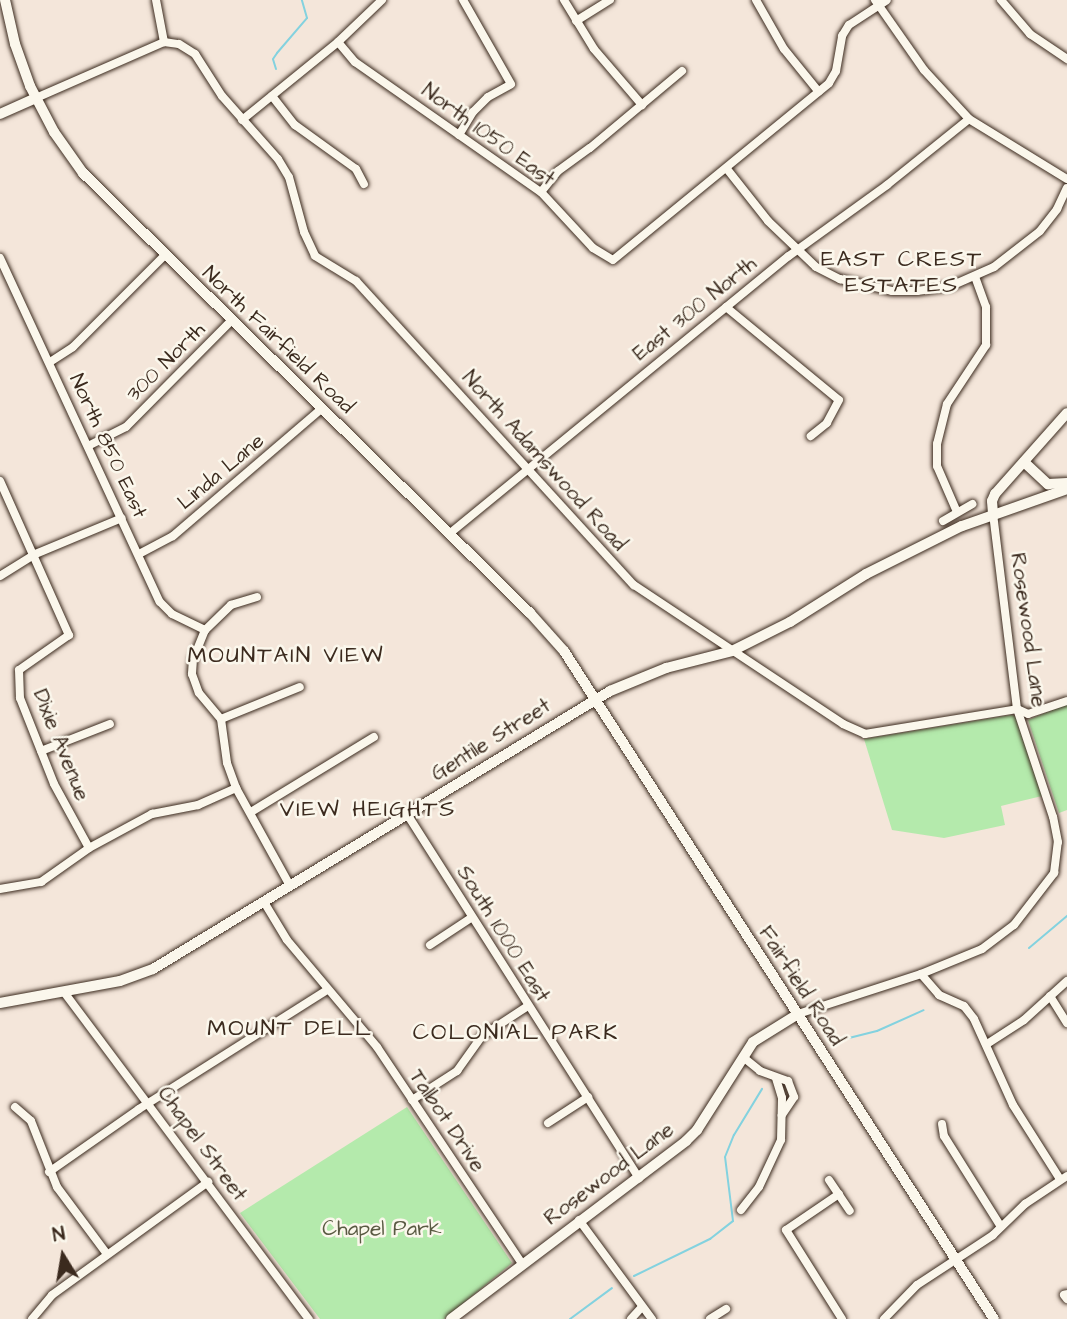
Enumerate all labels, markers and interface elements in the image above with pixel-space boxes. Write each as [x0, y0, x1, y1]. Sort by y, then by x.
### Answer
street label: North 1050 East [416, 78, 560, 192]
district label: EAST CREST ESTATES [822, 245, 982, 299]
street label: East 300 North [628, 252, 762, 366]
street label: North Fairfield Road [197, 261, 359, 419]
street label: 300 North [121, 317, 211, 407]
street label: North Adamswood Road [456, 366, 632, 556]
street label: North 850 East [64, 370, 152, 522]
street label: Linda Lane [173, 429, 269, 515]
street label: Rosewood Lane [1005, 551, 1051, 709]
district label: MOUNTAIN VIEW [189, 641, 383, 669]
street label: Dixie Avenue [27, 686, 95, 804]
street label: Gentile Street [427, 693, 555, 787]
district label: VIEW HEIGHTS [281, 795, 455, 823]
street label: South 1000 East [451, 861, 555, 1007]
street label: Fairfield Road [753, 921, 849, 1051]
district label: MOUNT DELL [208, 1014, 372, 1042]
district label: COLONIAL PARK [414, 1018, 618, 1046]
street label: Talbot Drive [404, 1065, 490, 1177]
street label: Chapel Street [152, 1082, 252, 1206]
street label: Rosewood Lane [539, 1117, 679, 1231]
park label: Chapel Park [322, 1216, 442, 1242]
north arrow [28, 1221, 98, 1291]
text: N [50, 1221, 67, 1249]

